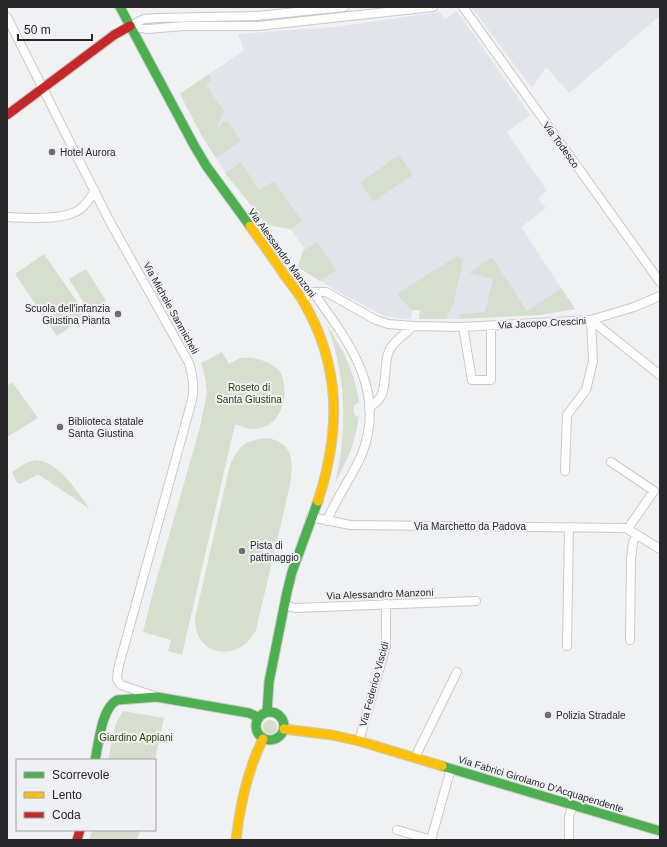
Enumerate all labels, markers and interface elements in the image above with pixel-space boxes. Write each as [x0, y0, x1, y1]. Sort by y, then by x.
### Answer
scale bar [18, 16, 92, 42]
text: 50 m [24, 23, 51, 37]
street label: Via Todesco [541, 120, 582, 170]
marker: Hotel Aurora [47, 147, 57, 157]
place label: Hotel Aurora [60, 147, 116, 158]
street label: Via Alessandro Manzoni [246, 206, 318, 300]
street label: Via Michele Sanmicheli [141, 260, 201, 356]
place label: Scuola dell'infanzia Giustina Pianta [25, 303, 110, 326]
marker: Scuola dell'infanzia Giustina Pianta [113, 309, 123, 319]
street label: Via Jacopo Crescini [498, 315, 586, 331]
park label: Roseto di Santa Giustina [216, 382, 282, 405]
place label: Biblioteca statale Santa Giustina [68, 416, 144, 439]
marker: Biblioteca statale Santa Giustina [55, 422, 65, 432]
street label: Via Marchetto da Padova [414, 521, 526, 532]
place label: Pista di pattinaggio [250, 540, 299, 563]
marker: Pista di pattinaggio [237, 546, 247, 556]
street label: Via Alessandro Manzoni [326, 587, 434, 601]
street label: Via Federico Viscidi [357, 640, 391, 728]
marker: Polizia Stradale [543, 710, 553, 720]
place label: Polizia Stradale [556, 710, 626, 721]
park label: Giardino Appiani [99, 732, 173, 743]
street label: Via Fabrici Girolamo D'Acquapendente [457, 754, 625, 815]
legend [16, 759, 156, 831]
text: Scorrevole [52, 768, 110, 782]
text: Lento [52, 788, 82, 802]
text: Coda [52, 808, 81, 822]

